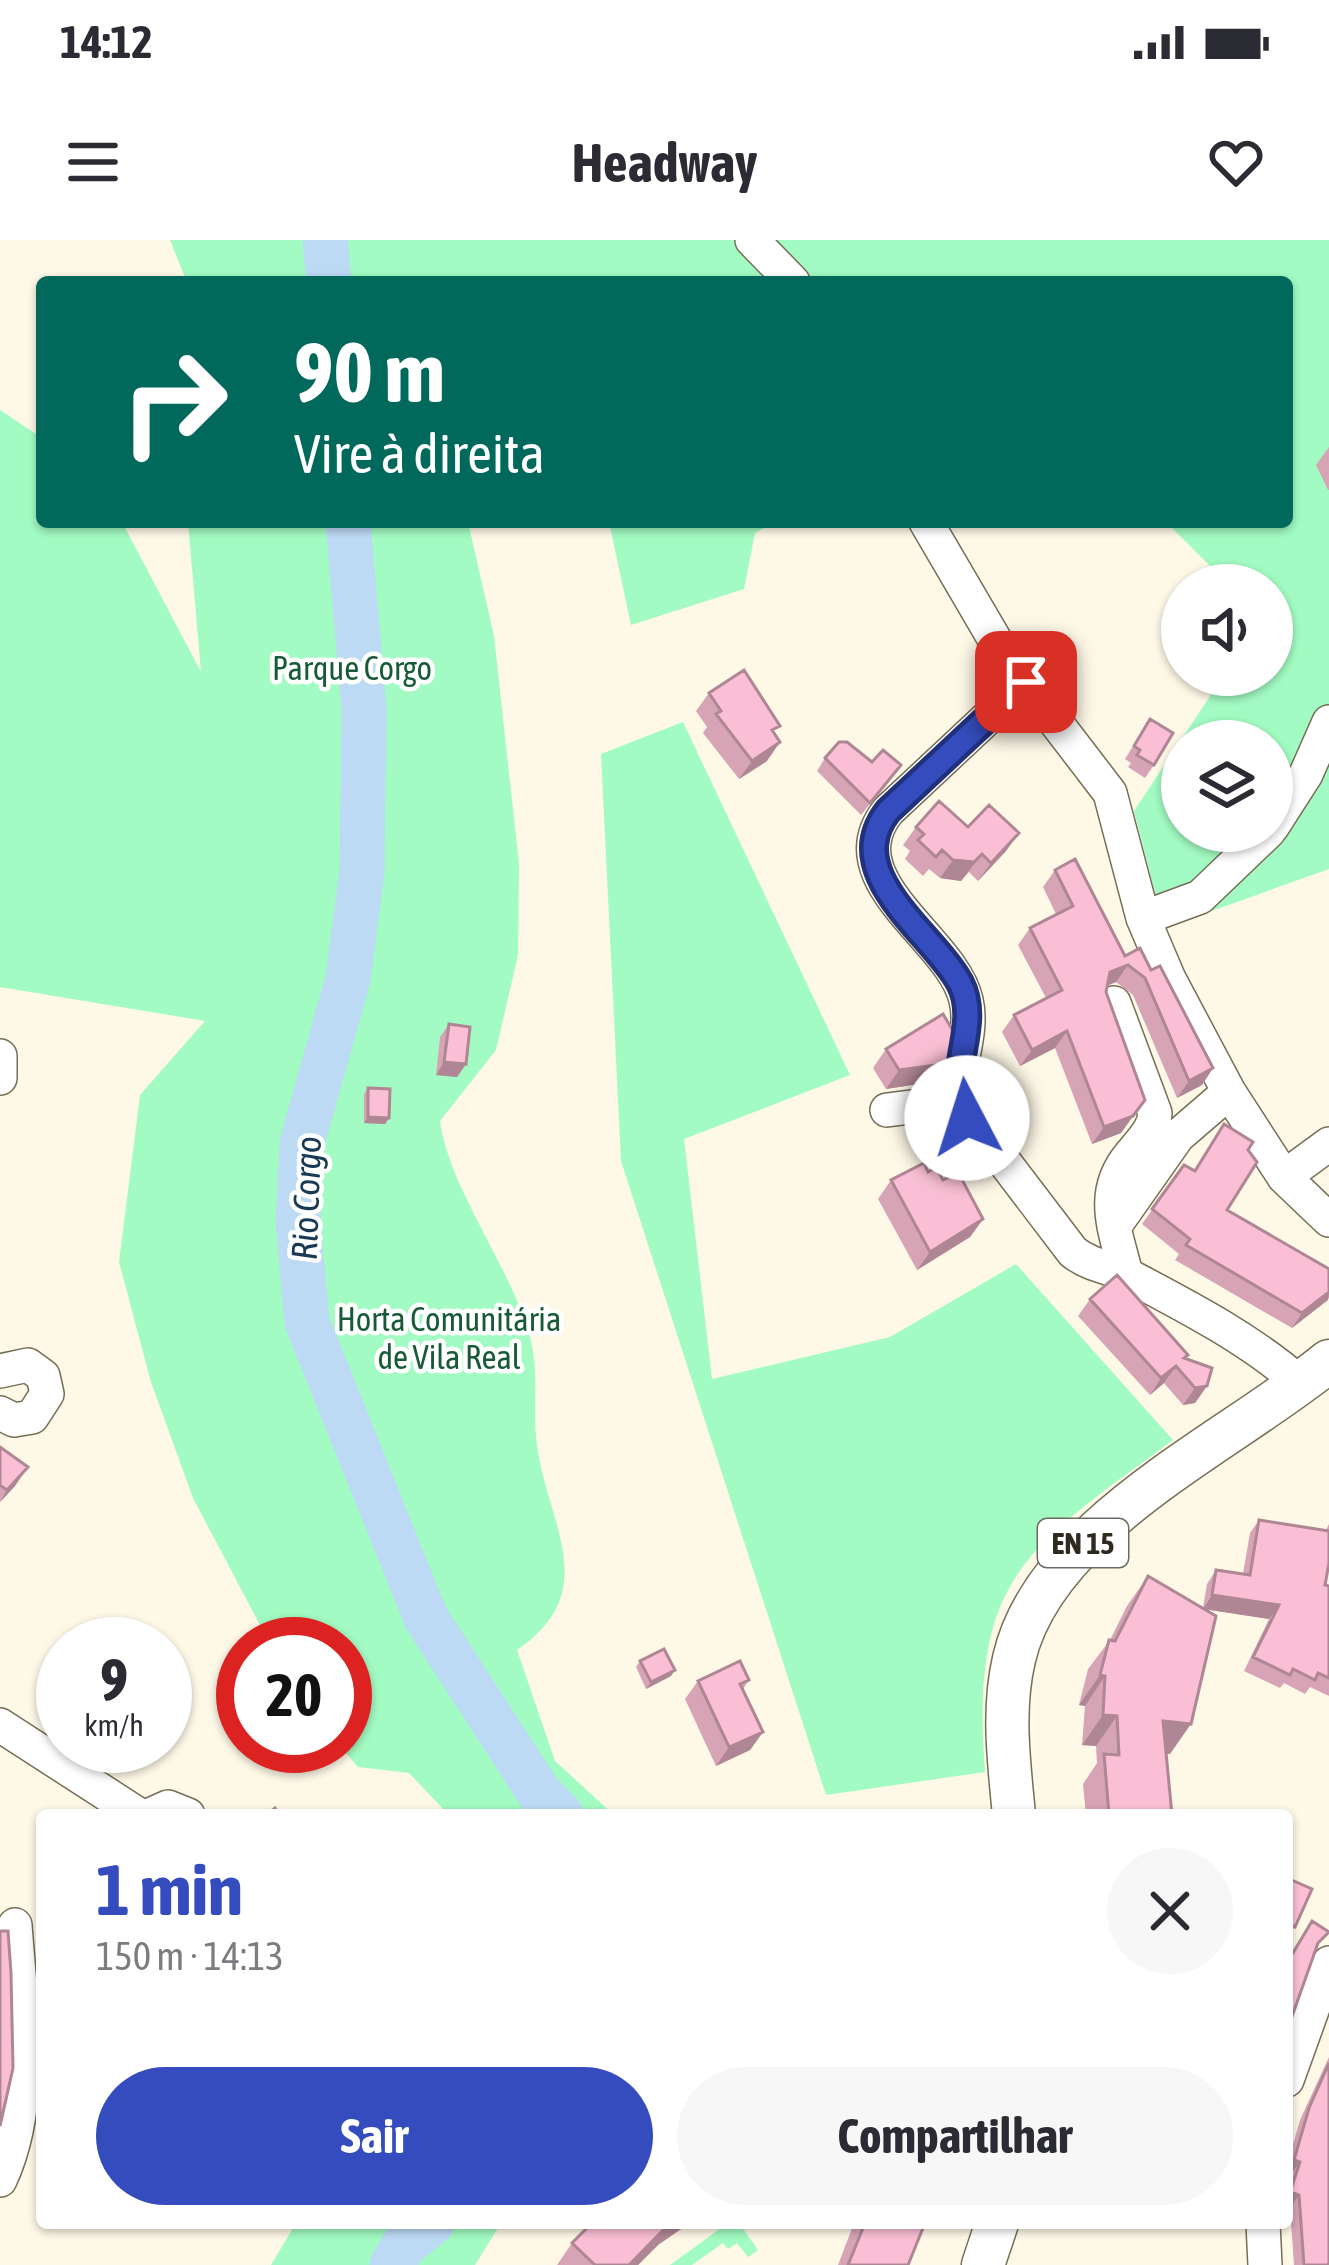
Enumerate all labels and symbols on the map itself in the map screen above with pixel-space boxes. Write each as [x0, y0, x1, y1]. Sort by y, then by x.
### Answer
pin [975, 631, 1077, 733]
park label: Parque Corgo [272, 649, 432, 687]
position arrow [904, 1055, 1030, 1181]
water label: Rio Corgo [283, 1135, 329, 1261]
park label: Horta Comunitária de Vila Real [337, 1300, 561, 1376]
road number: EN 15 [1038, 1519, 1128, 1567]
speed limit sign: 20 [216, 1617, 372, 1773]

